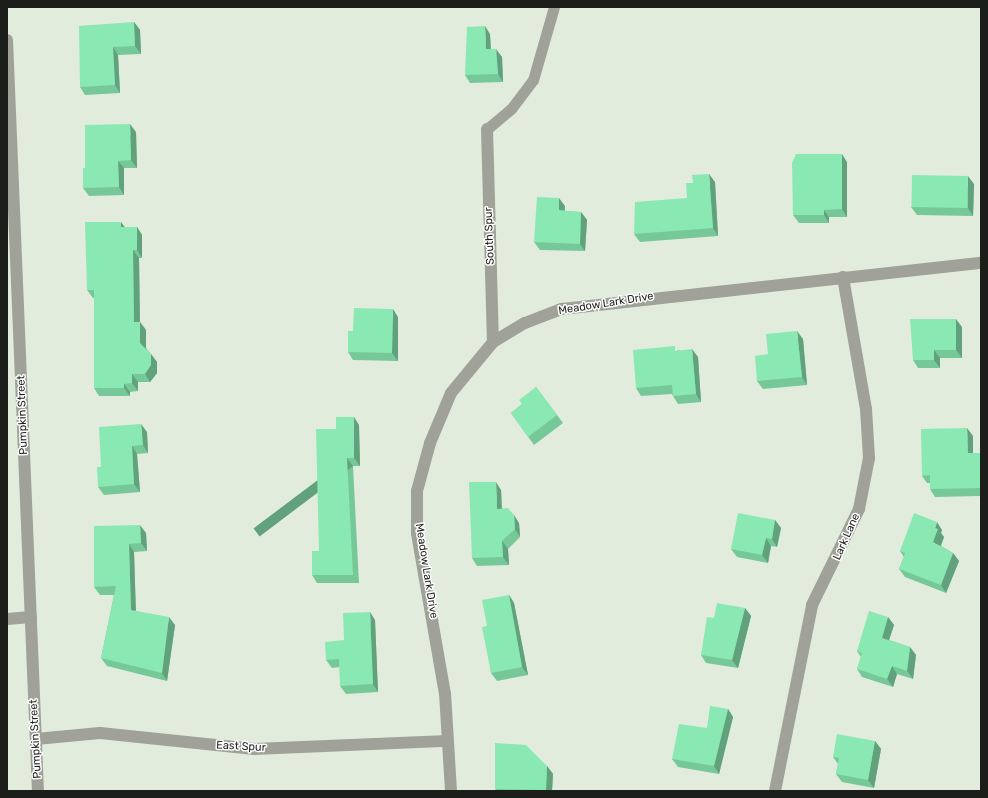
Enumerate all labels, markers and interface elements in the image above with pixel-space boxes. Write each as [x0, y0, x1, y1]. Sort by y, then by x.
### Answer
street label: South Spur [482, 207, 498, 265]
street label: Meadow Lark Drive [557, 290, 655, 318]
street label: Pumpkin Street [15, 375, 31, 455]
street label: Lark Lane [831, 512, 863, 562]
street label: Meadow Lark Drive [412, 522, 440, 620]
street label: Pumpkin Street [27, 699, 45, 779]
street label: East Spur [216, 739, 266, 755]

